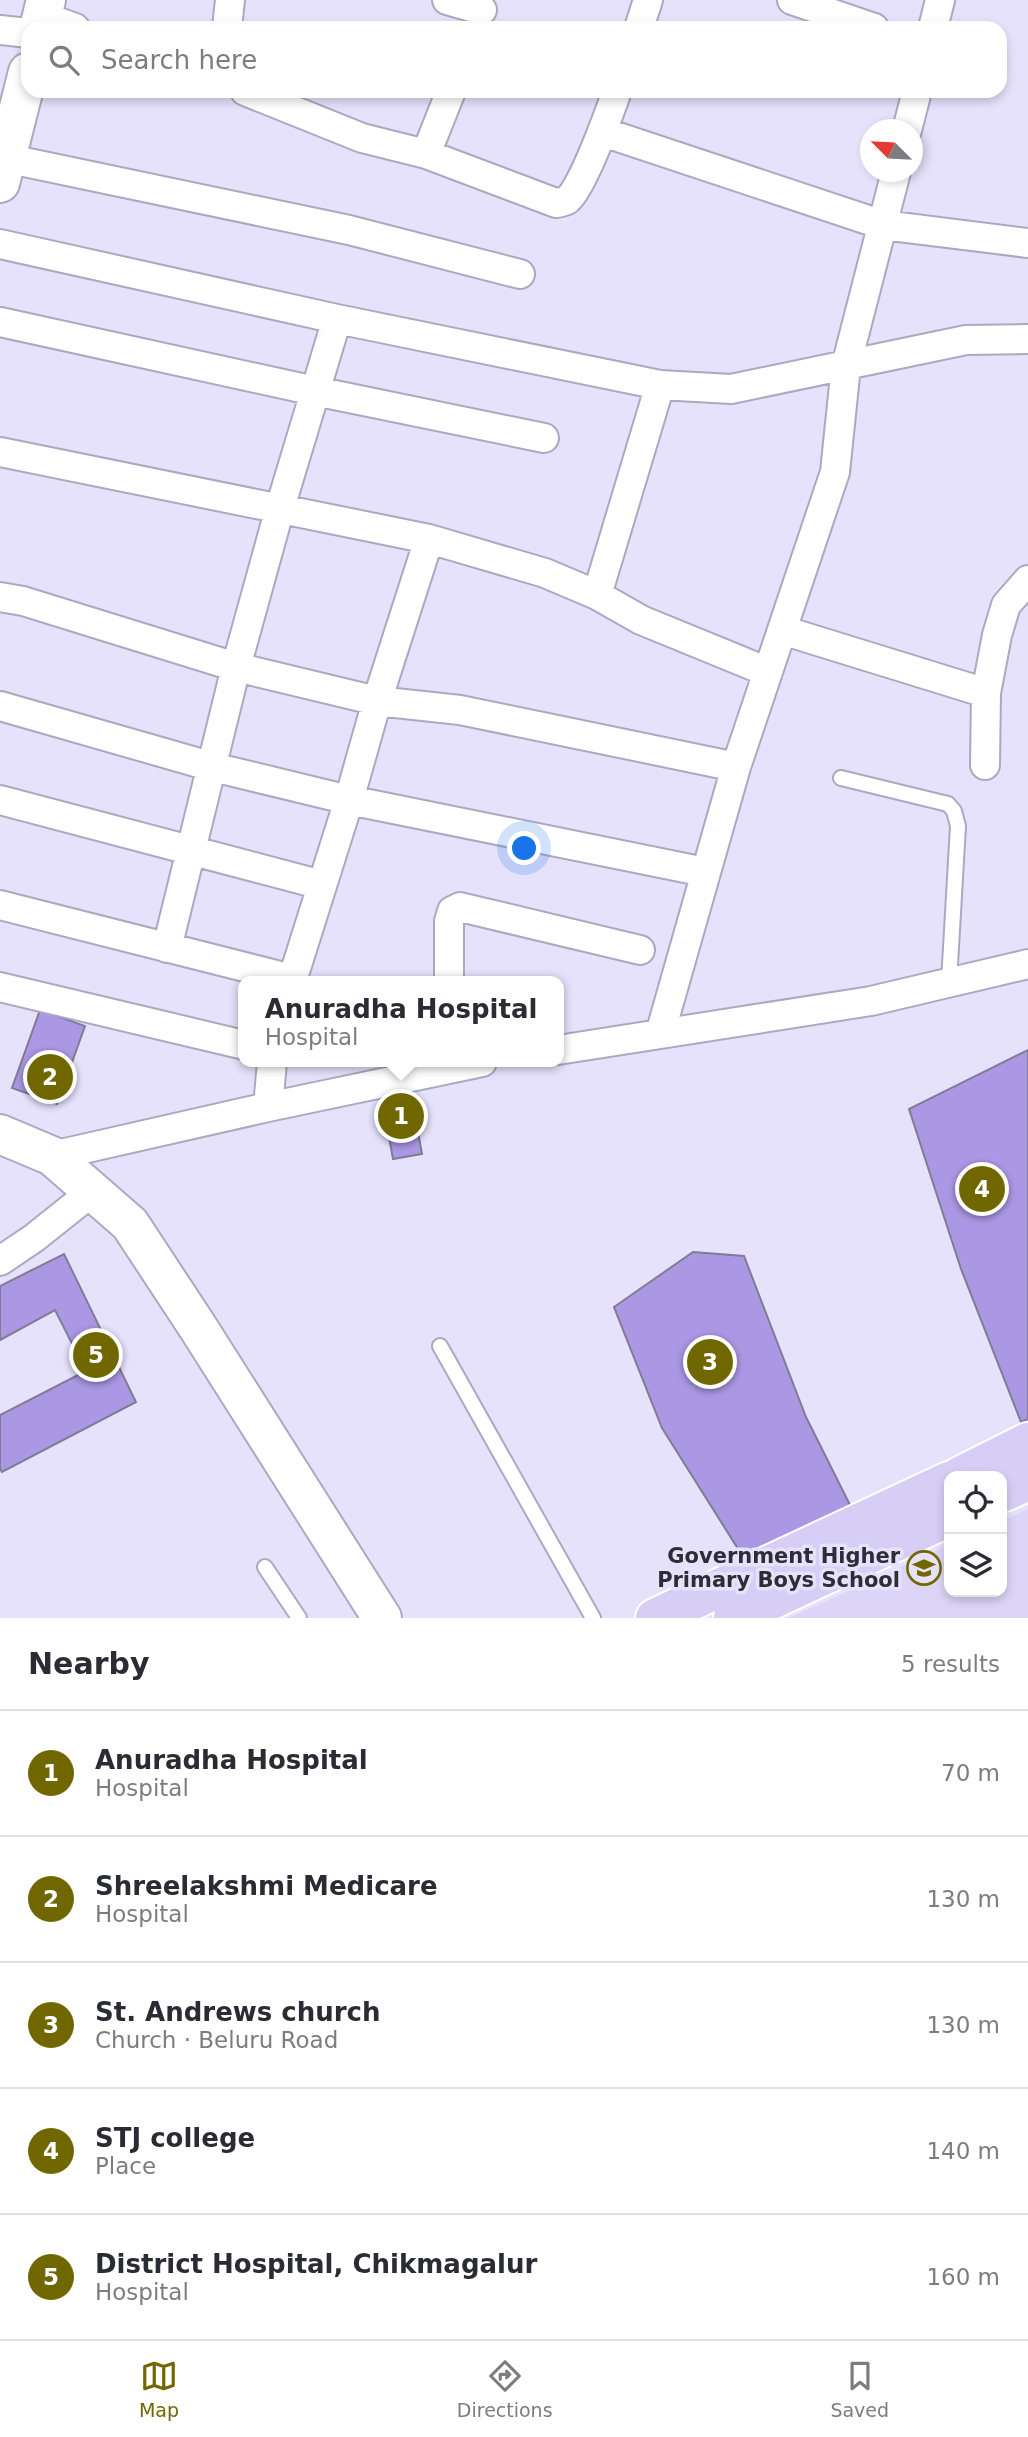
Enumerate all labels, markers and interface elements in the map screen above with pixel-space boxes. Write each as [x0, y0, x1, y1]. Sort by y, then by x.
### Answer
search box [21, 21, 1007, 98]
icon: search [45, 41, 83, 79]
text: Search here [101, 45, 257, 75]
north arrow [860, 119, 923, 182]
your location [507, 831, 541, 865]
popup [238, 976, 564, 1067]
text: Anuradha Hospital [265, 994, 537, 1024]
text: Hospital [265, 1024, 358, 1050]
pin: 2 [27, 1051, 73, 1103]
pin: 1 [378, 1090, 424, 1142]
pin: 4 [959, 1163, 1005, 1215]
pin: 5 [73, 1329, 119, 1381]
pin: 3 [687, 1336, 733, 1388]
map controls [944, 1471, 1007, 1597]
button: locate [944, 1471, 1007, 1534]
button: layers [944, 1534, 1007, 1597]
place label: Government Higher Primary Boys School [657, 1544, 901, 1592]
school or university icon: Government Higher Primary Boys School [905, 1549, 943, 1587]
text: Nearby [28, 1646, 150, 1681]
text: 5 results [901, 1651, 1000, 1677]
text: Anuradha Hospital [95, 1745, 368, 1775]
text: 1 [43, 1760, 59, 1786]
text: 70 m [941, 1760, 1000, 1786]
text: Hospital [95, 1775, 189, 1801]
text: Shreelakshmi Medicare [95, 1871, 438, 1901]
text: 2 [43, 1886, 59, 1912]
text: 130 m [926, 1886, 1000, 1912]
text: Hospital [95, 1901, 189, 1927]
text: St. Andrews church [95, 1997, 381, 2027]
text: 3 [43, 2012, 59, 2038]
text: 130 m [926, 2012, 1000, 2038]
text: Church · Beluru Road [95, 2027, 338, 2053]
text: STJ college [95, 2123, 255, 2153]
text: 4 [43, 2138, 59, 2164]
text: 140 m [926, 2138, 1000, 2164]
text: Place [95, 2153, 156, 2179]
text: District Hospital, Chikmagalur [95, 2249, 537, 2279]
text: 5 [43, 2264, 59, 2290]
text: 160 m [926, 2264, 1000, 2290]
text: Hospital [95, 2279, 189, 2305]
tab: Map [139, 2357, 179, 2421]
tab: Directions [457, 2357, 553, 2421]
tab: Saved [830, 2357, 889, 2421]

